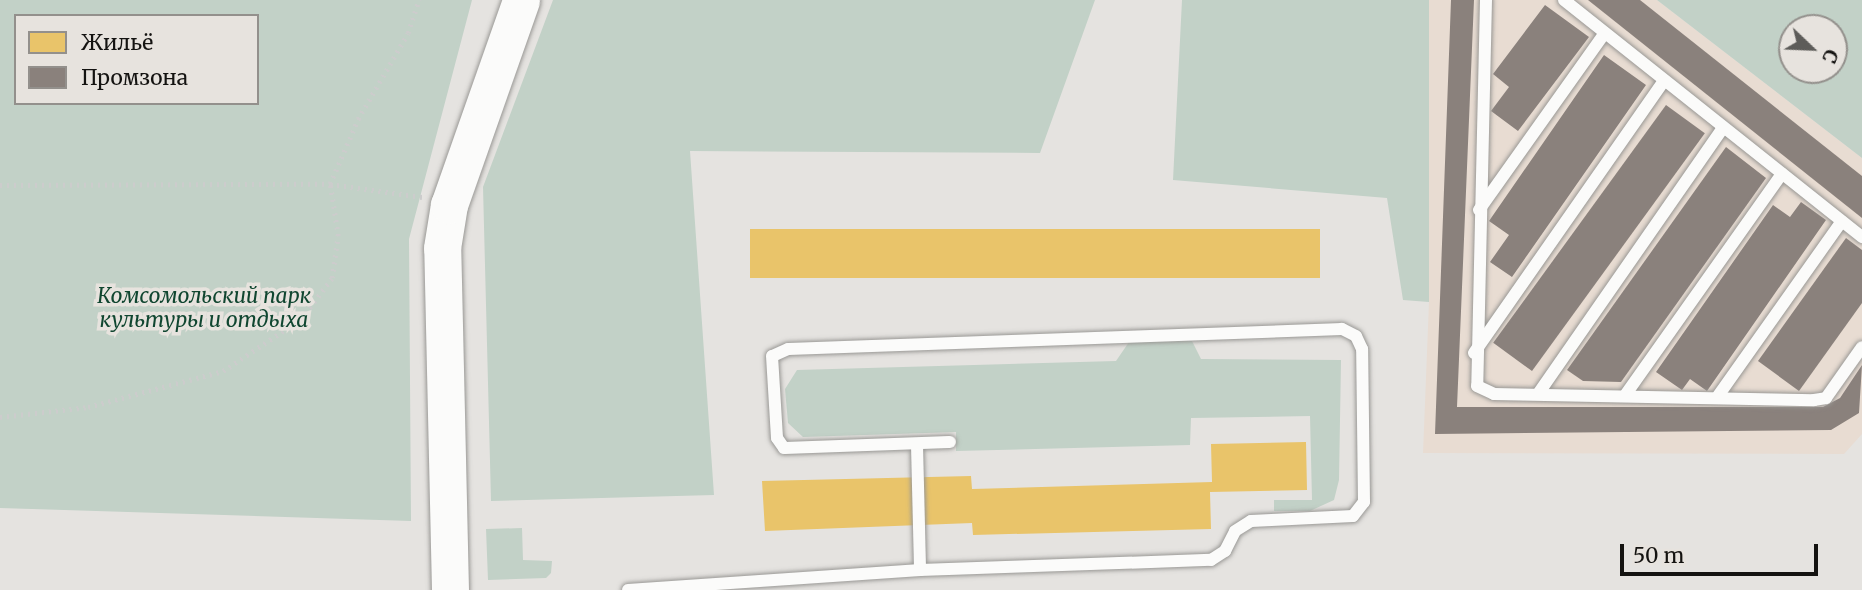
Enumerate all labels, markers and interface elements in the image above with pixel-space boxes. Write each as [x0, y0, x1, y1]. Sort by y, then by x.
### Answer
legend [14, 14, 259, 105]
north arrow [1778, 14, 1848, 84]
text: Жильё [81, 29, 153, 56]
text: С [1817, 46, 1844, 67]
text: Промзона [81, 64, 188, 91]
park label: Комсомольский парк культуры и отдыха [97, 283, 311, 333]
scale bar [1624, 530, 1822, 574]
text: 50 m [1633, 542, 1684, 569]

